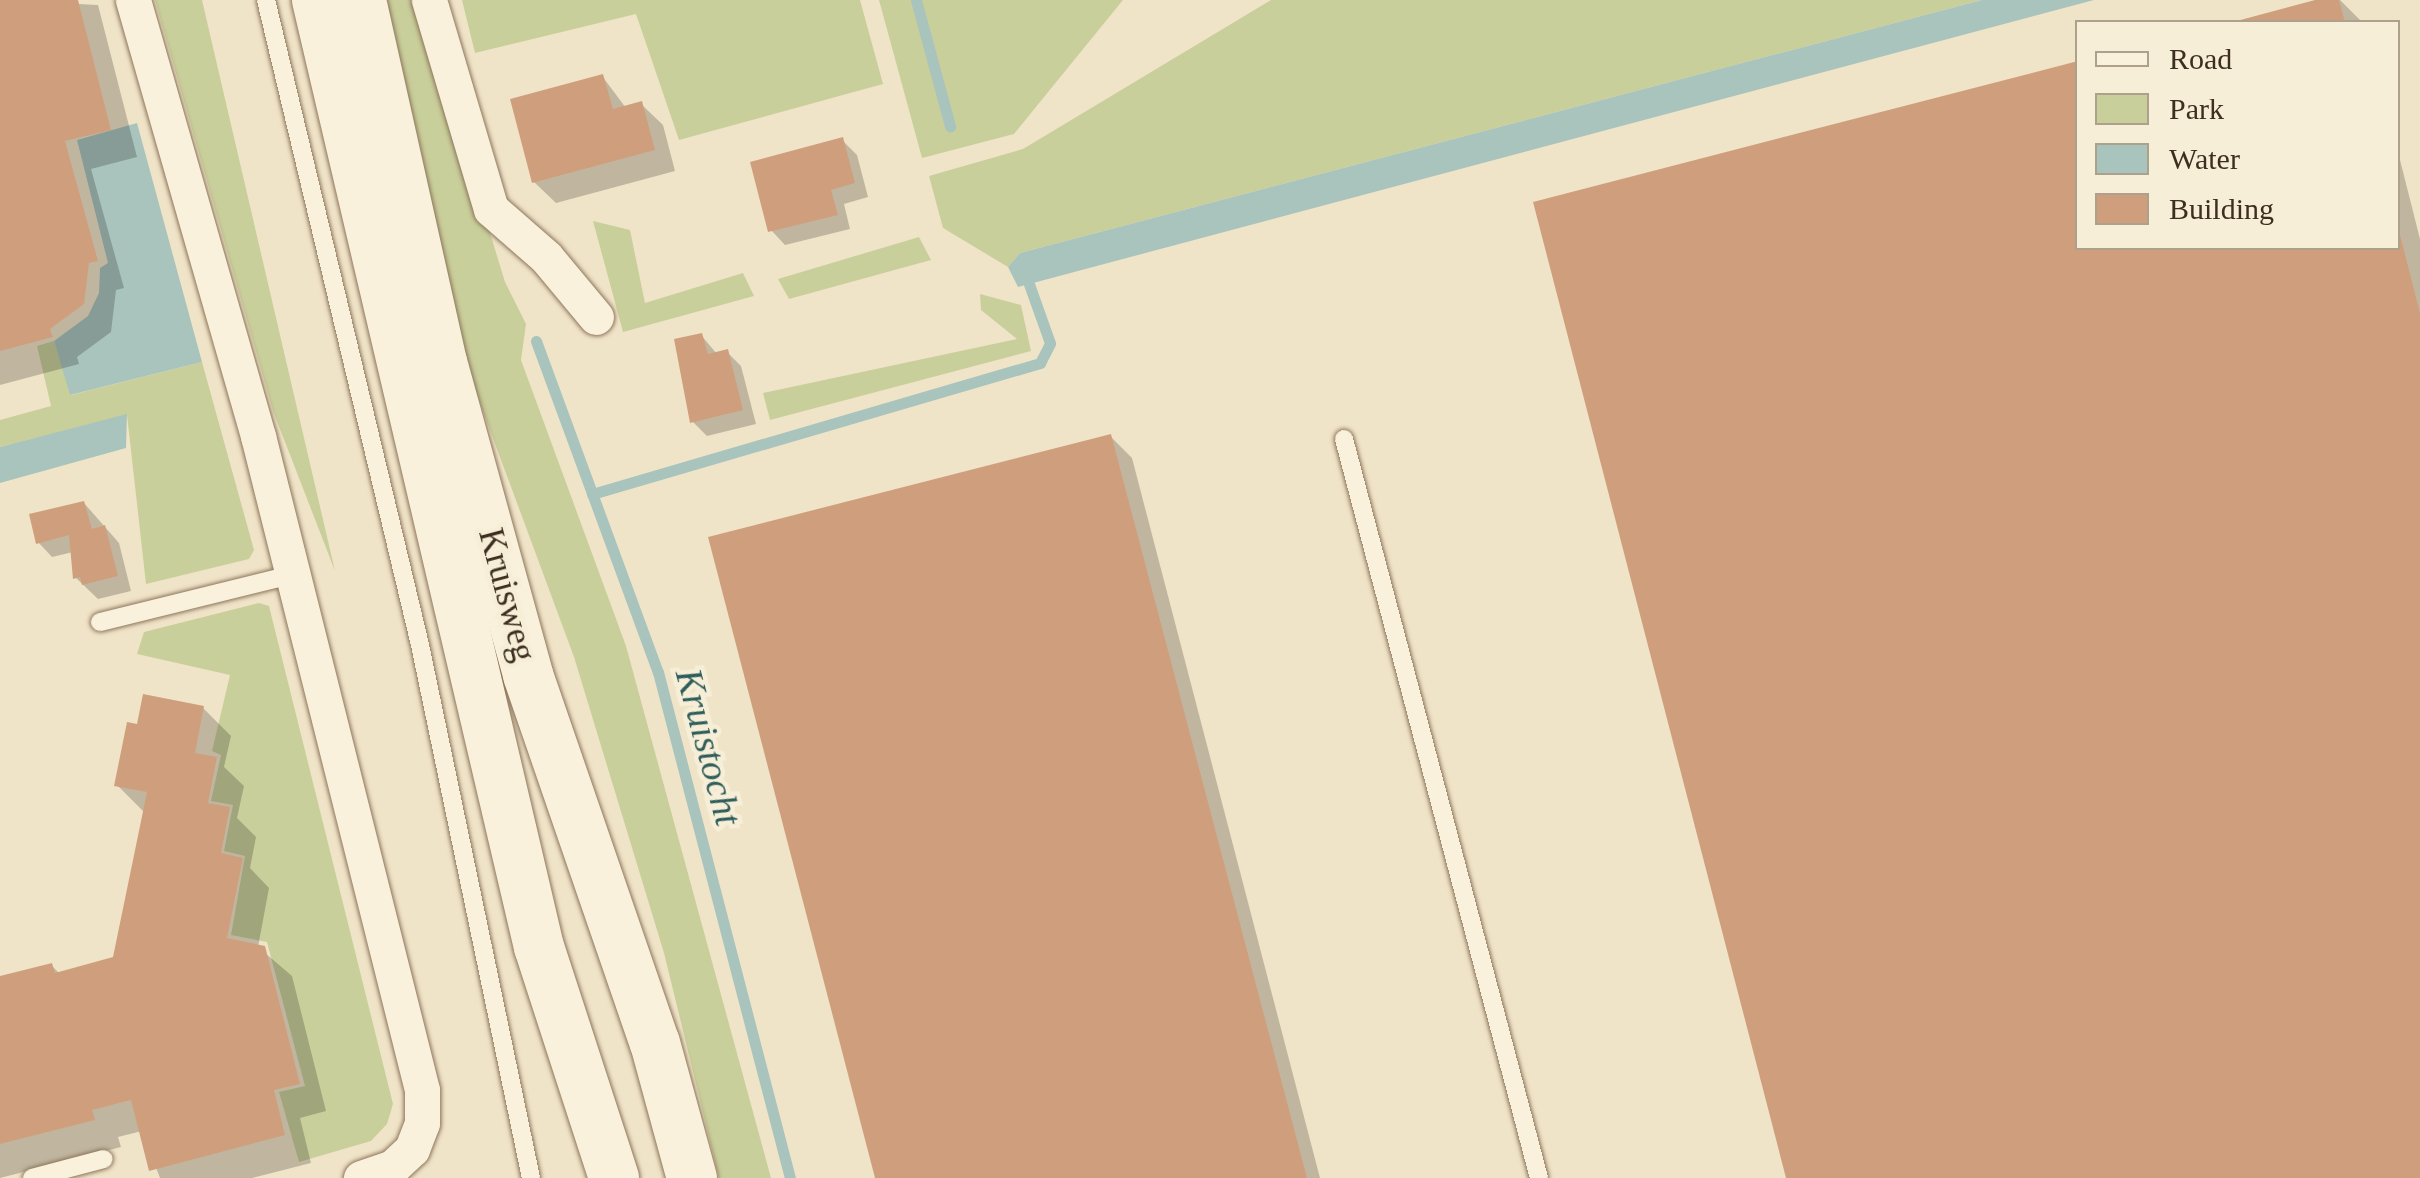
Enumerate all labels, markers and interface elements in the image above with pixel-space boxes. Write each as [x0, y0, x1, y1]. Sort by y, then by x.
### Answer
legend [2075, 20, 2400, 250]
text: Road [2169, 42, 2232, 75]
text: Park [2169, 92, 2224, 125]
text: Water [2169, 142, 2240, 175]
text: Building [2169, 192, 2274, 225]
street label: Kruisweg [469, 524, 545, 666]
water label: Kruistocht [665, 664, 751, 830]

